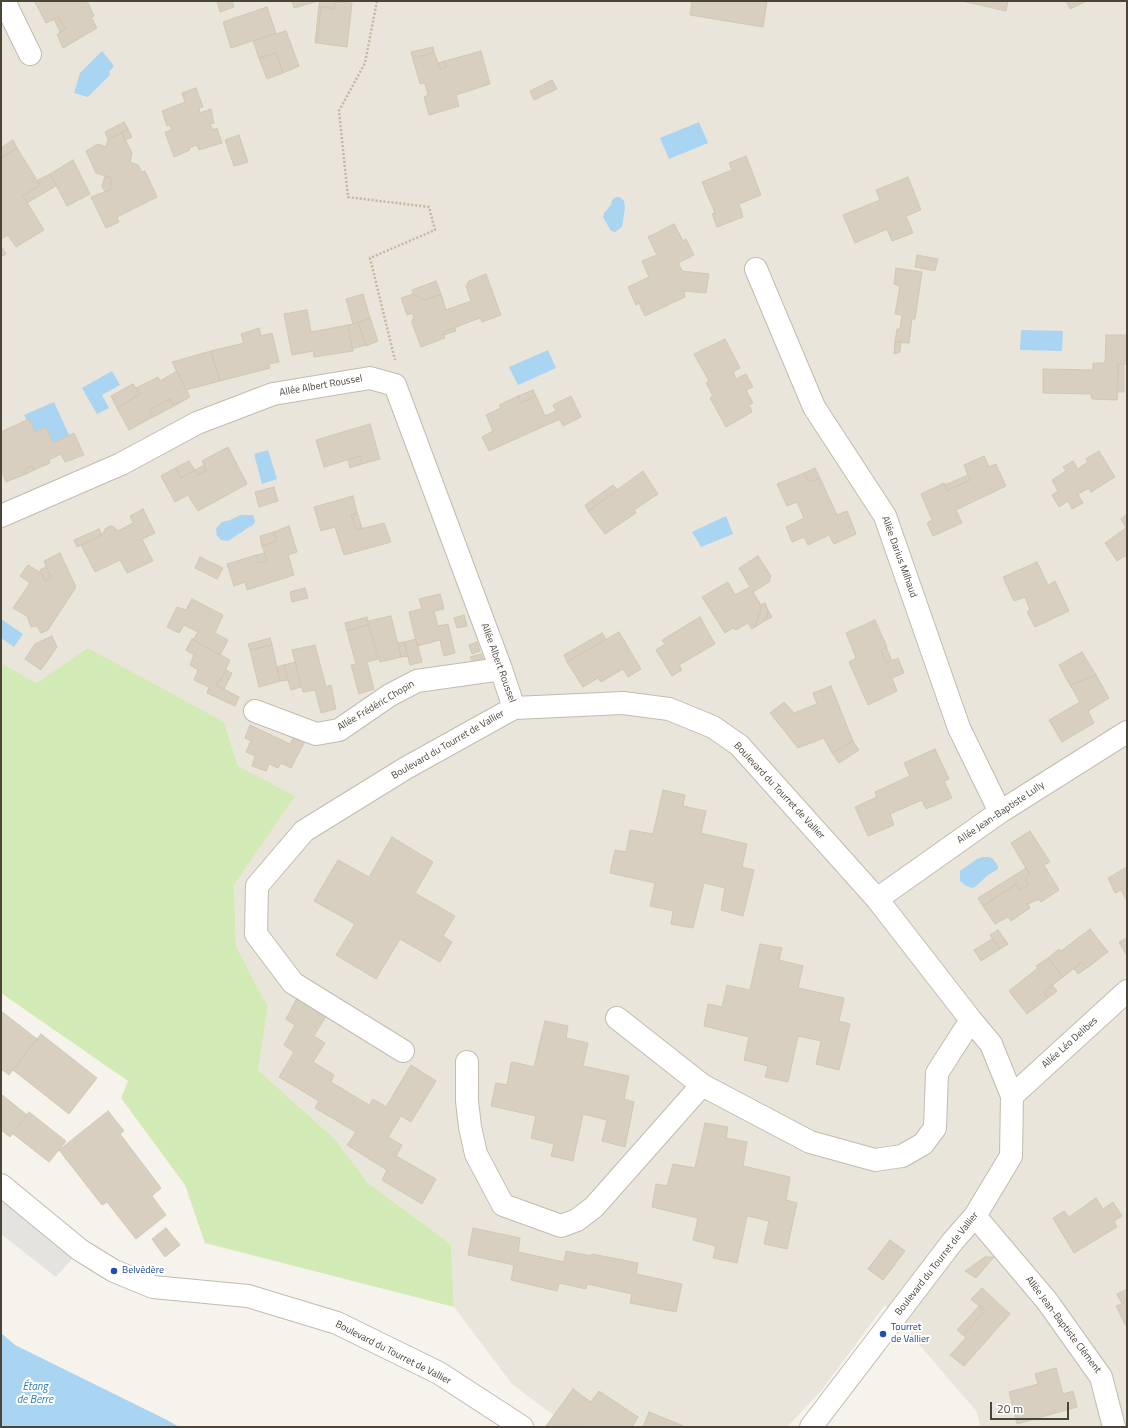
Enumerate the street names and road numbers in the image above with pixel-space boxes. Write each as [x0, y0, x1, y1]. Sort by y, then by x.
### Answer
street label: Allée Albert Roussel [279, 373, 363, 399]
street label: Allée Darius Milhaud [879, 515, 919, 599]
street label: Allée Albert Roussel [478, 622, 518, 704]
street label: Allée Frédéric Chopin [335, 678, 417, 734]
street label: Boulevard du Tourret de Vallier [389, 708, 507, 782]
street label: Boulevard du Tourret de Vallier [731, 740, 827, 842]
street label: Allée Jean-Baptiste Lully [955, 779, 1047, 847]
street label: Allée Léo Delibes [1040, 1015, 1100, 1071]
street label: Boulevard du Tourret de Vallier [893, 1210, 981, 1318]
street label: Allée Jean-Baptiste Clément [1023, 1274, 1103, 1376]
street label: Boulevard du Tourret de Vallier [333, 1319, 453, 1387]

